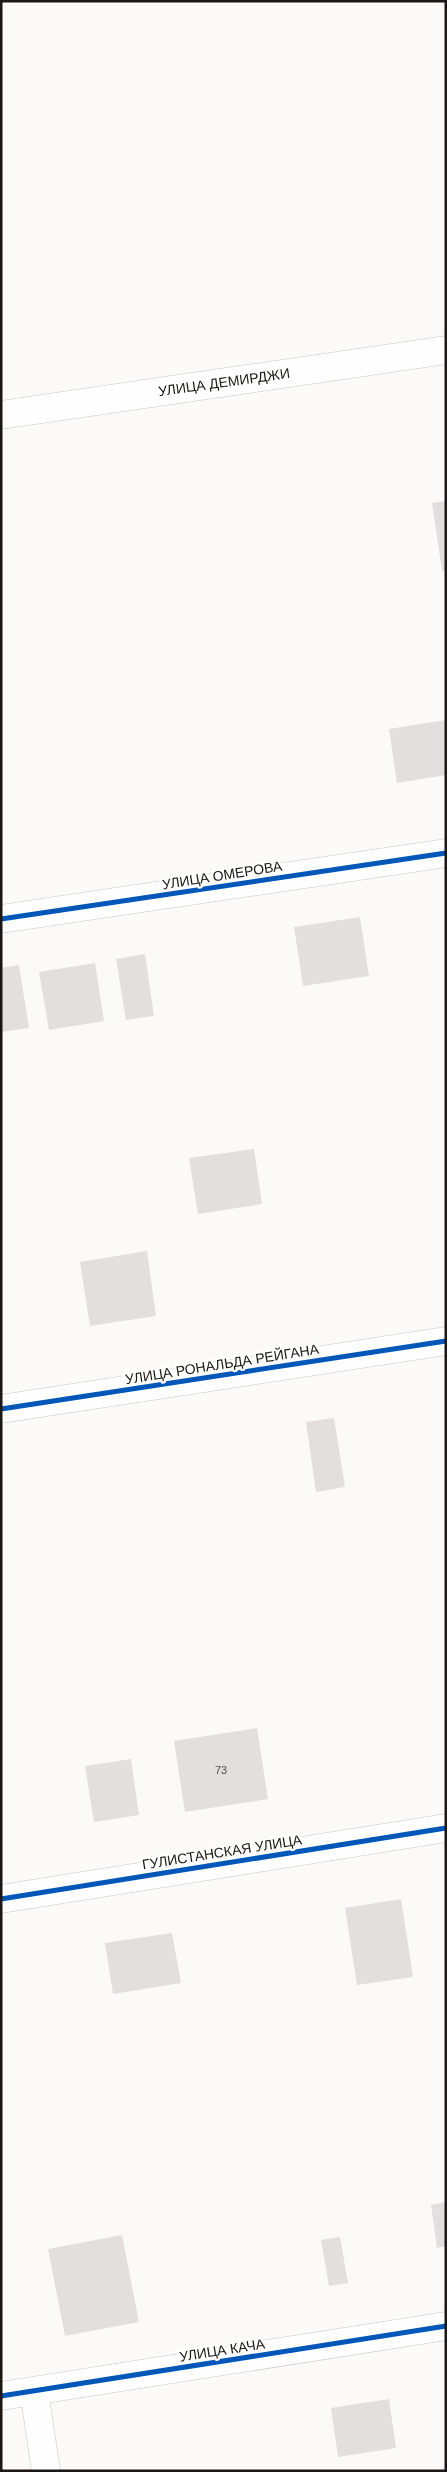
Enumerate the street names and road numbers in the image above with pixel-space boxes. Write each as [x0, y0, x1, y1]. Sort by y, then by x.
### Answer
street label: УЛИЦА ДЕМИРДЖИ [157, 365, 291, 399]
street label: УЛИЦА ОМЕРОВА [161, 858, 284, 892]
street label: УЛИЦА РОНАЛЬДА РЕЙГАНА [124, 1340, 321, 1387]
street label: ГУЛИСТАНСКАЯ УЛИЦА [141, 1831, 304, 1873]
street label: УЛИЦА КАЧА [178, 2335, 267, 2365]

